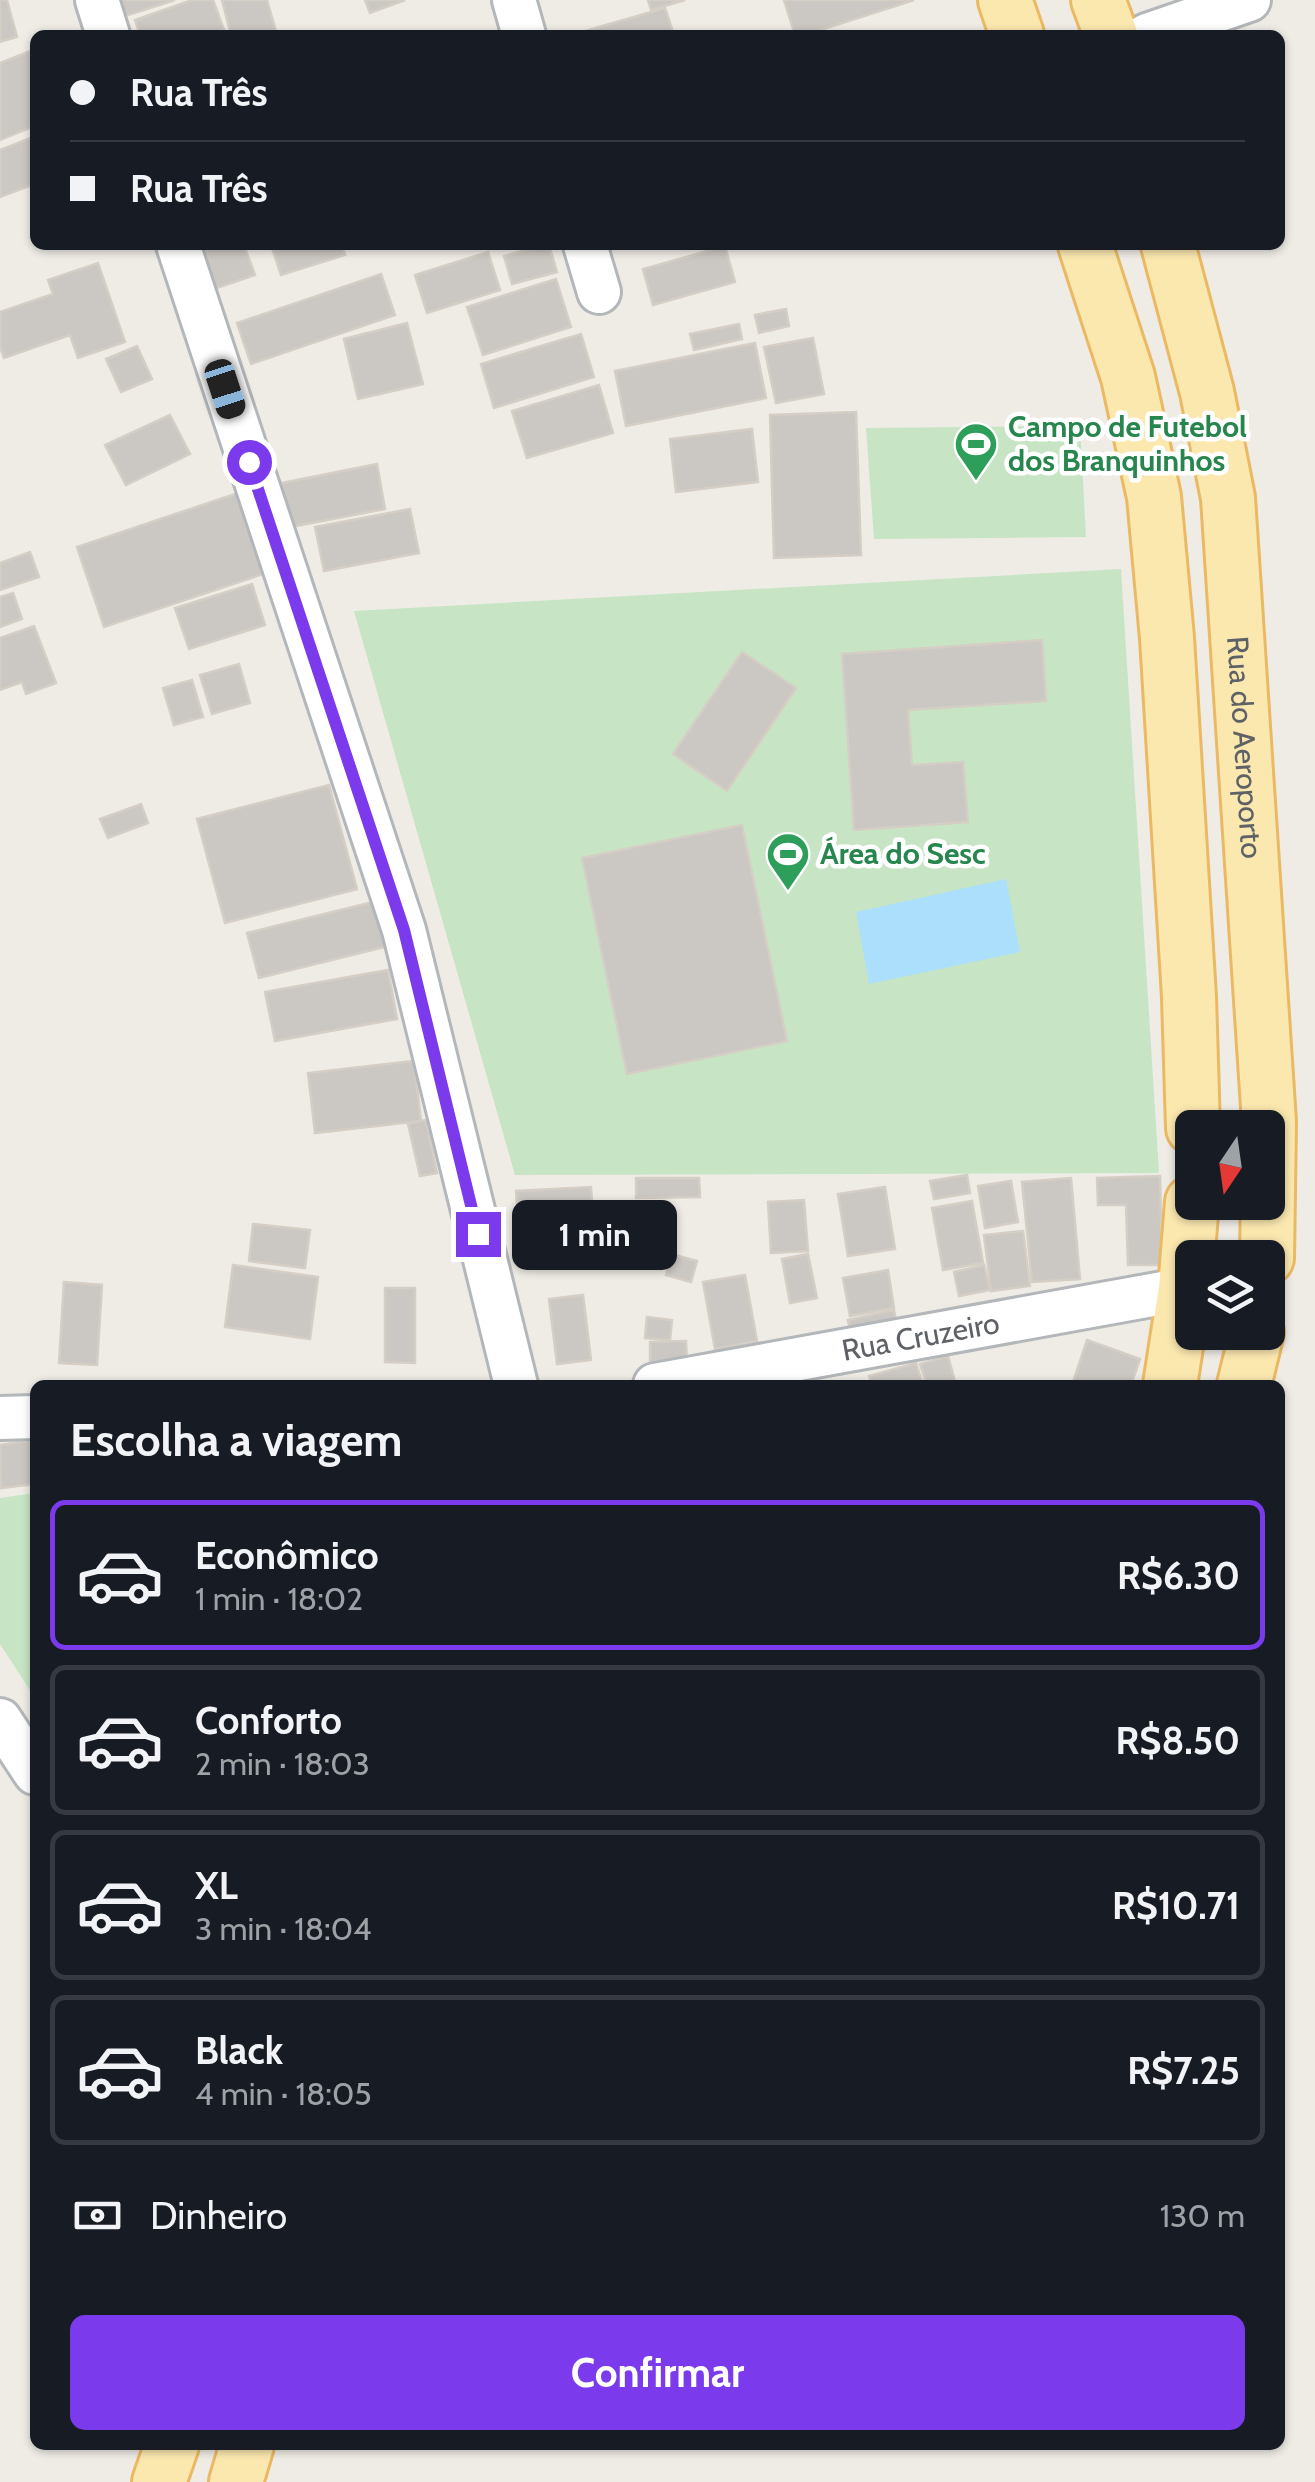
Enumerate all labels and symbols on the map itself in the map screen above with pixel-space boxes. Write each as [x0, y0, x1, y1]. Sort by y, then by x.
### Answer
car [201, 356, 249, 422]
place label: Campo de Futebol dos Branquinhos [1008, 408, 1247, 479]
sports icon: Campo de Futebol dos Branquinhos [953, 421, 999, 482]
route start [227, 440, 272, 485]
street label: Rua do Aeroporto [1219, 635, 1271, 860]
sports icon: Área do Sesc [765, 831, 811, 892]
place label: Área do Sesc [820, 835, 986, 872]
north arrow [1175, 1110, 1285, 1220]
callout: 1 min [513, 1199, 678, 1269]
route end [456, 1212, 501, 1257]
street label: Rua Cruzeiro [839, 1304, 1002, 1369]

